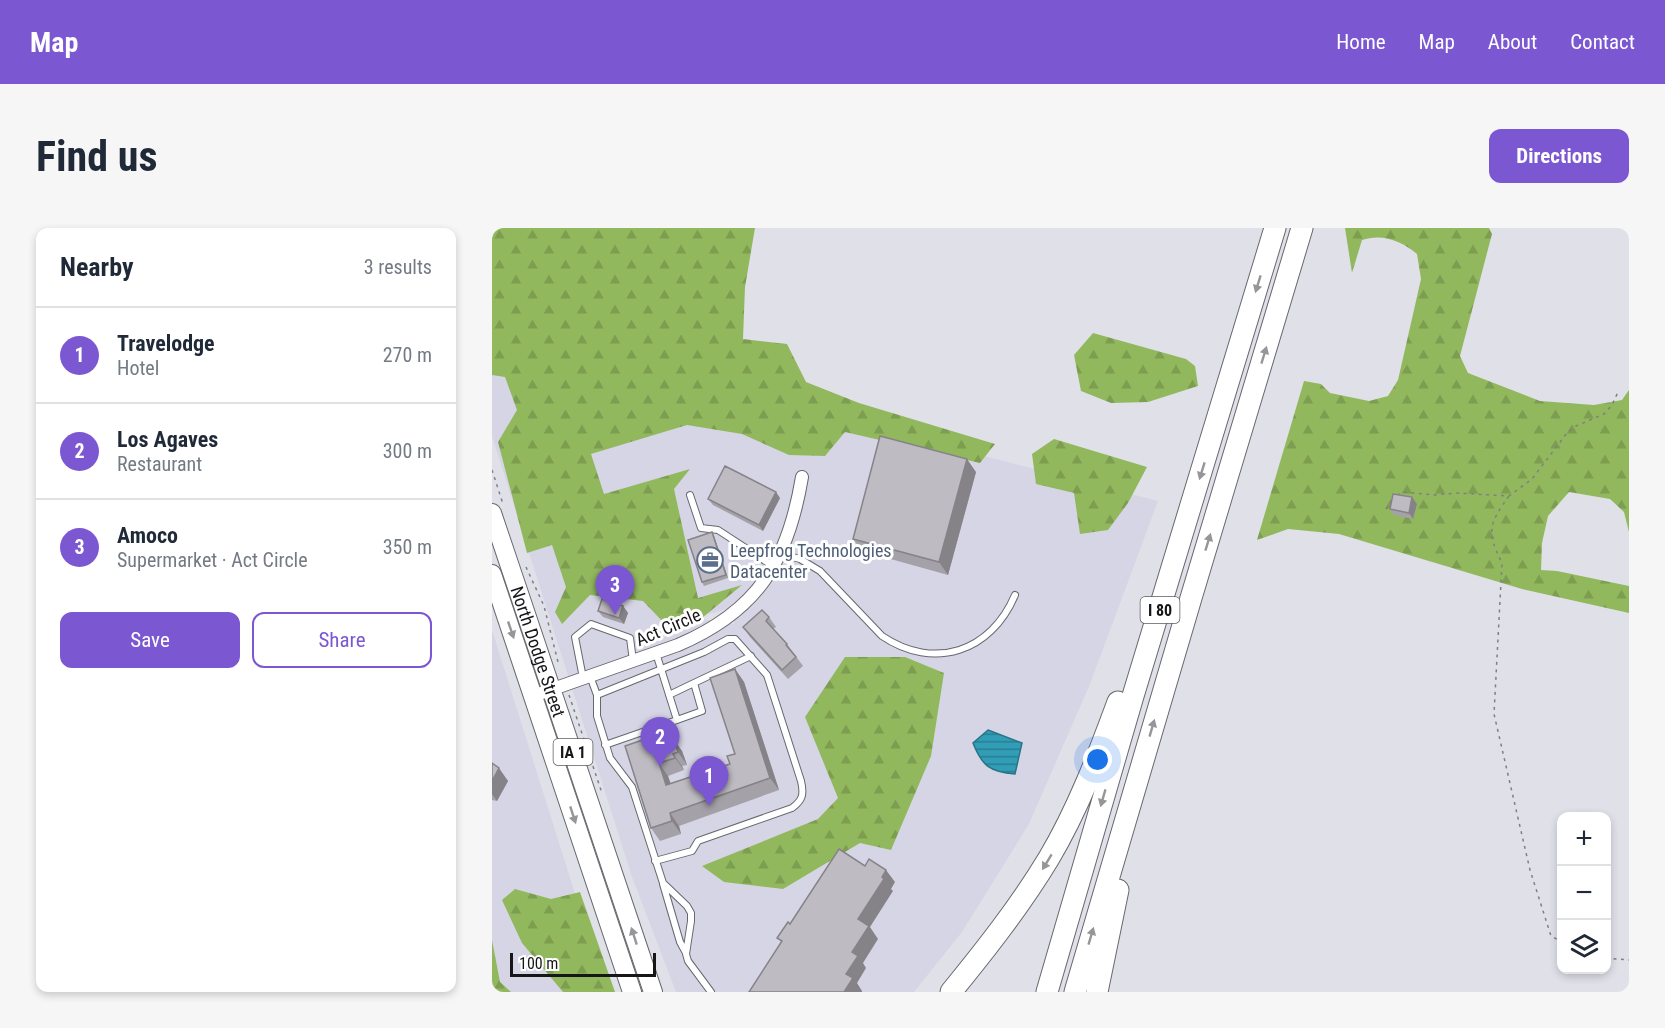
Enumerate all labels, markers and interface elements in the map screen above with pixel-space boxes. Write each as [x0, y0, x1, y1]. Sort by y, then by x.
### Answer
text: Map [30, 26, 78, 59]
text: Home [1336, 30, 1386, 54]
text: Map [1419, 30, 1455, 54]
text: About [1488, 30, 1537, 54]
text: Contact [1570, 30, 1635, 54]
button: Directions [1489, 129, 1629, 183]
text: Find us [36, 132, 157, 181]
text: Nearby [60, 252, 134, 282]
text: 3 results [364, 255, 432, 279]
one-way arrow [1253, 275, 1262, 293]
text: Travelodge [117, 331, 215, 356]
text: 1 [74, 343, 85, 367]
text: 270 m [383, 343, 432, 367]
one-way arrow [1260, 346, 1269, 364]
text: Hotel [117, 356, 159, 380]
text: Los Agaves [117, 427, 218, 452]
text: 2 [74, 439, 85, 463]
text: 300 m [383, 439, 432, 463]
text: Restaurant [117, 452, 202, 476]
one-way arrow [1197, 462, 1206, 480]
text: Amoco [117, 523, 178, 548]
one-way arrow [1204, 533, 1213, 551]
text: 3 [74, 535, 85, 559]
text: 350 m [383, 535, 432, 559]
place label: Leepfrog Technologies Datacenter [730, 540, 892, 582]
office icon: Leepfrog Technologies Datacenter [695, 545, 725, 575]
text: Supermarket · Act Circle [117, 548, 308, 572]
pin: 3 [596, 566, 634, 615]
street label: North Dodge Street [507, 583, 570, 719]
road number: I 80 [1140, 597, 1180, 623]
street label: Act Circle [632, 604, 704, 650]
button: Save [60, 612, 240, 668]
button: Share [252, 612, 432, 668]
one-way arrow [506, 621, 516, 639]
pin: 2 [640, 718, 680, 767]
one-way arrow [1148, 719, 1157, 737]
road number: IA 1 [554, 739, 592, 765]
your location [1083, 745, 1112, 774]
pin: 1 [690, 756, 728, 806]
one-way arrow [1098, 789, 1108, 807]
one-way arrow [568, 806, 578, 824]
map controls [1557, 812, 1611, 974]
button: + [1557, 812, 1611, 866]
one-way arrow [1041, 854, 1052, 870]
button: − [1557, 866, 1611, 920]
button: layers [1557, 920, 1611, 974]
one-way arrow [629, 927, 639, 945]
one-way arrow [1087, 927, 1096, 945]
scale bar [510, 950, 656, 978]
text: 100 m [519, 954, 558, 973]

